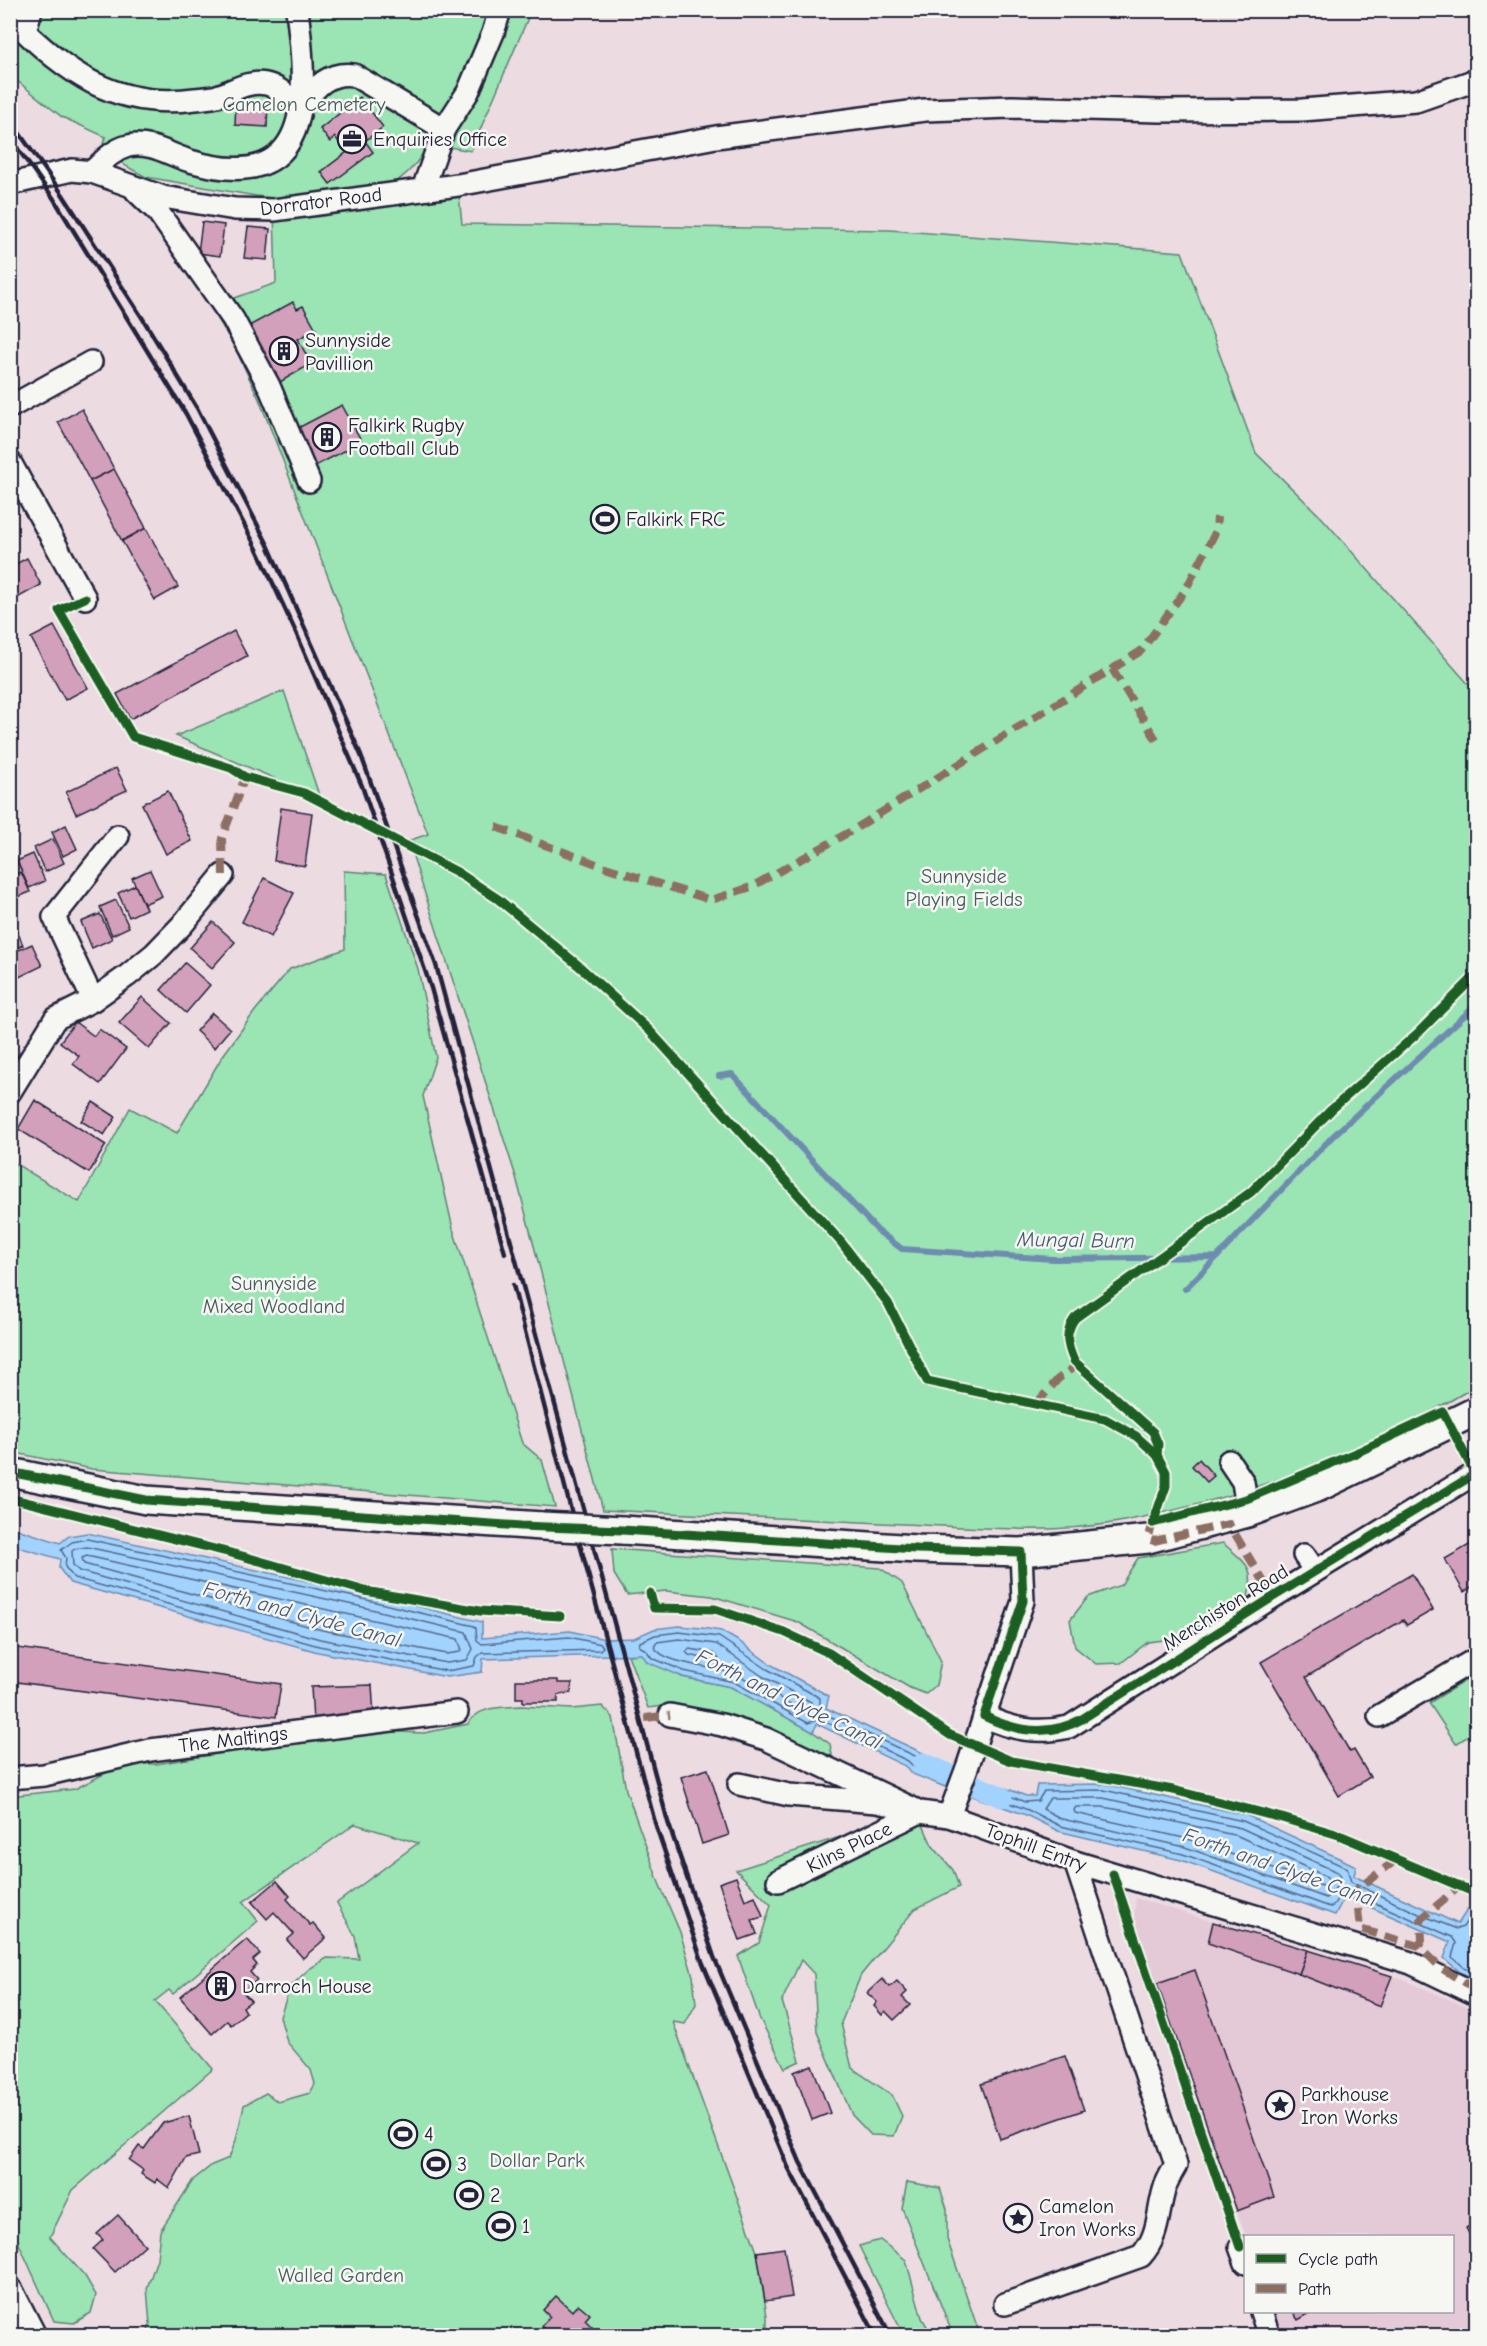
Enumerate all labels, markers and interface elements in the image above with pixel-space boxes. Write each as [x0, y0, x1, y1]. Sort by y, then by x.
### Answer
park label: Camelon Cemetery [223, 93, 385, 116]
office icon: Enquiries Office [336, 123, 368, 155]
place label: Enquiries Office [373, 128, 507, 151]
street label: Dorrator Road [259, 183, 383, 220]
place label: Sunnyside Pavillion [305, 329, 391, 375]
building icon: Sunnyside Pavillion [268, 335, 300, 367]
place label: Falkirk Rugby Football Club [348, 414, 464, 460]
building icon: Falkirk Rugby Football Club [311, 421, 343, 453]
sports icon: Falkirk FRC [589, 503, 621, 535]
place label: Falkirk FRC [626, 508, 725, 531]
park label: Sunnyside Playing Fields [905, 865, 1023, 911]
water label: Mungal Burn [1016, 1227, 1135, 1253]
park label: Sunnyside Mixed Woodland [203, 1272, 345, 1318]
street label: Merchiston Road [1158, 1560, 1292, 1655]
water label: Forth and Clyde Canal [201, 1576, 404, 1652]
water label: Forth and Clyde Canal [692, 1644, 886, 1755]
street label: The Maltings [177, 1721, 289, 1758]
street label: Kilns Place [803, 1817, 895, 1878]
street label: Tophill Entry [982, 1819, 1090, 1876]
water label: Forth and Clyde Canal [1180, 1823, 1380, 1912]
building icon: Darroch House [205, 1970, 237, 2002]
place label: Darroch House [242, 1975, 372, 1998]
place label: Parkhouse Iron Works [1301, 2083, 1398, 2129]
place icon: Parkhouse Iron Works [1264, 2089, 1296, 2121]
sports icon: 4 [387, 2118, 419, 2150]
place label: 4 [424, 2123, 434, 2146]
sports icon: 3 [420, 2148, 452, 2180]
park label: Dollar Park [489, 2149, 585, 2172]
place label: 3 [457, 2153, 467, 2176]
sports icon: 2 [453, 2179, 485, 2211]
place label: 2 [490, 2184, 500, 2207]
place label: Camelon Iron Works [1039, 2195, 1136, 2241]
place icon: Camelon Iron Works [1002, 2202, 1034, 2234]
sports icon: 1 [485, 2210, 517, 2242]
place label: 1 [522, 2215, 530, 2238]
legend [1244, 2235, 1454, 2313]
text: Cycle path [1298, 2249, 1378, 2270]
park label: Walled Garden [278, 2264, 404, 2287]
text: Path [1298, 2279, 1331, 2300]

